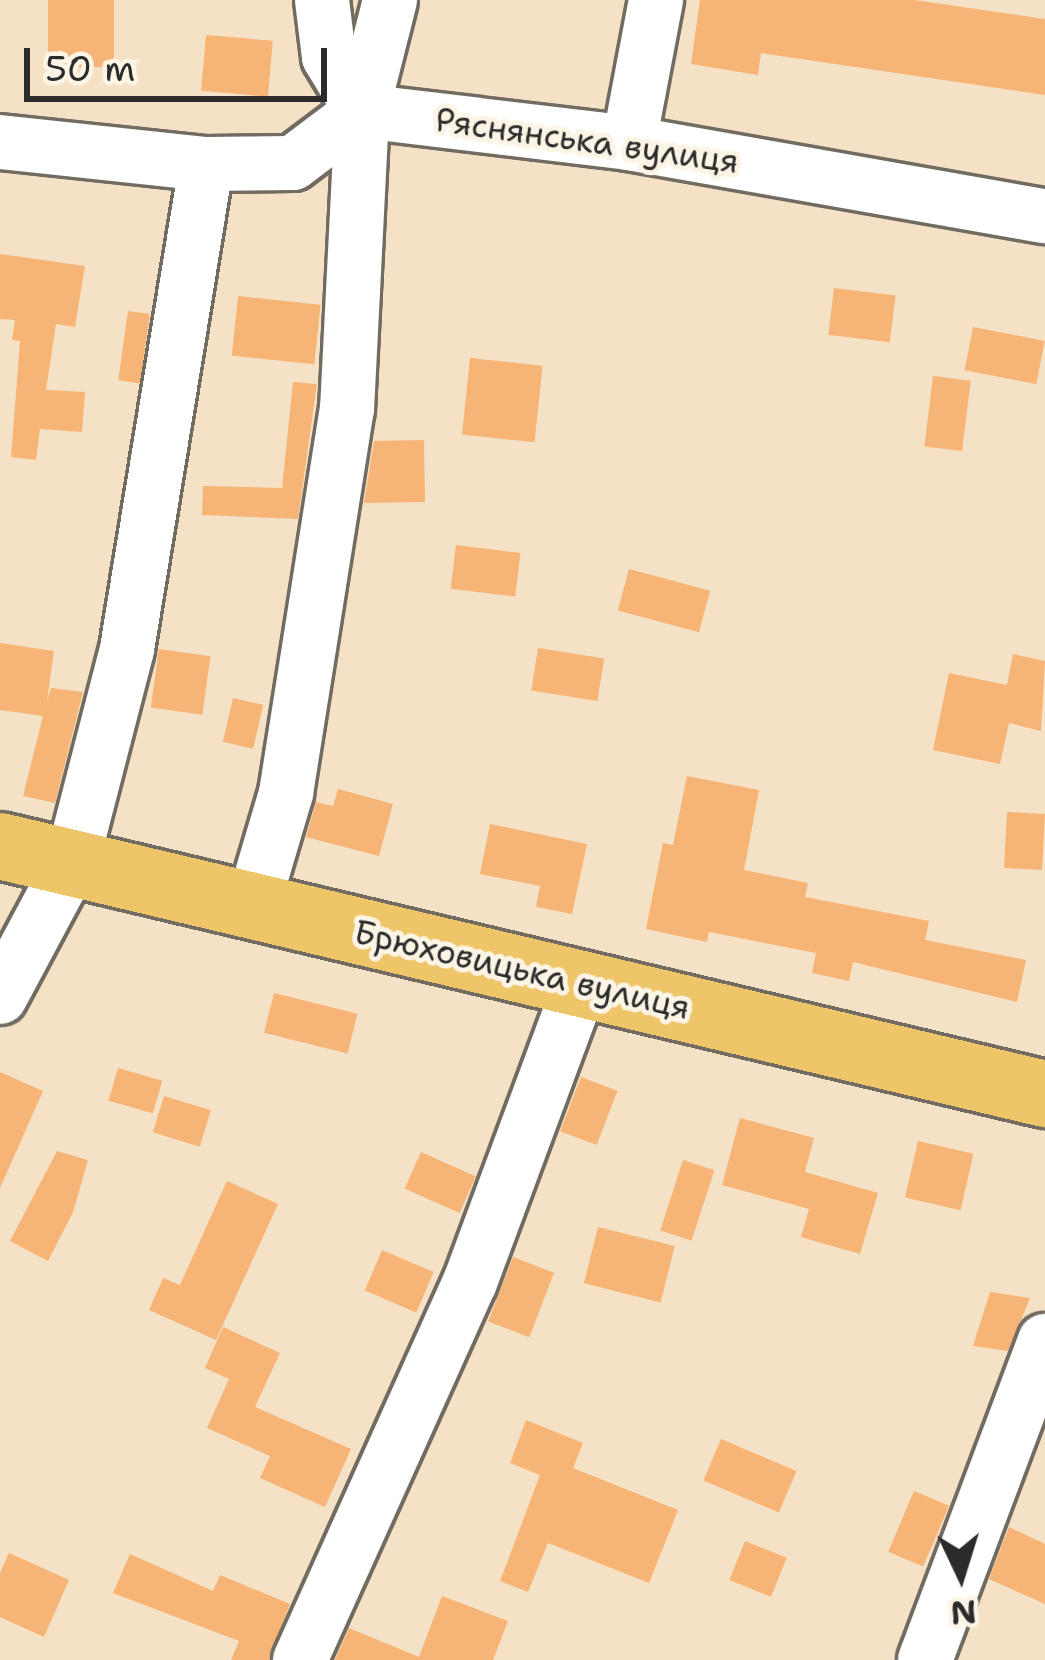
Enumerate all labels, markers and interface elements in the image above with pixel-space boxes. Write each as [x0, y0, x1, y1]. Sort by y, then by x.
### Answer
scale bar [30, 24, 333, 98]
text: 50 m [45, 44, 135, 93]
street label: Ряснянська вулиця [433, 100, 741, 182]
street label: Брюховицька вулиця [350, 912, 694, 1028]
north arrow [901, 1516, 1021, 1636]
text: N [949, 1589, 978, 1636]

